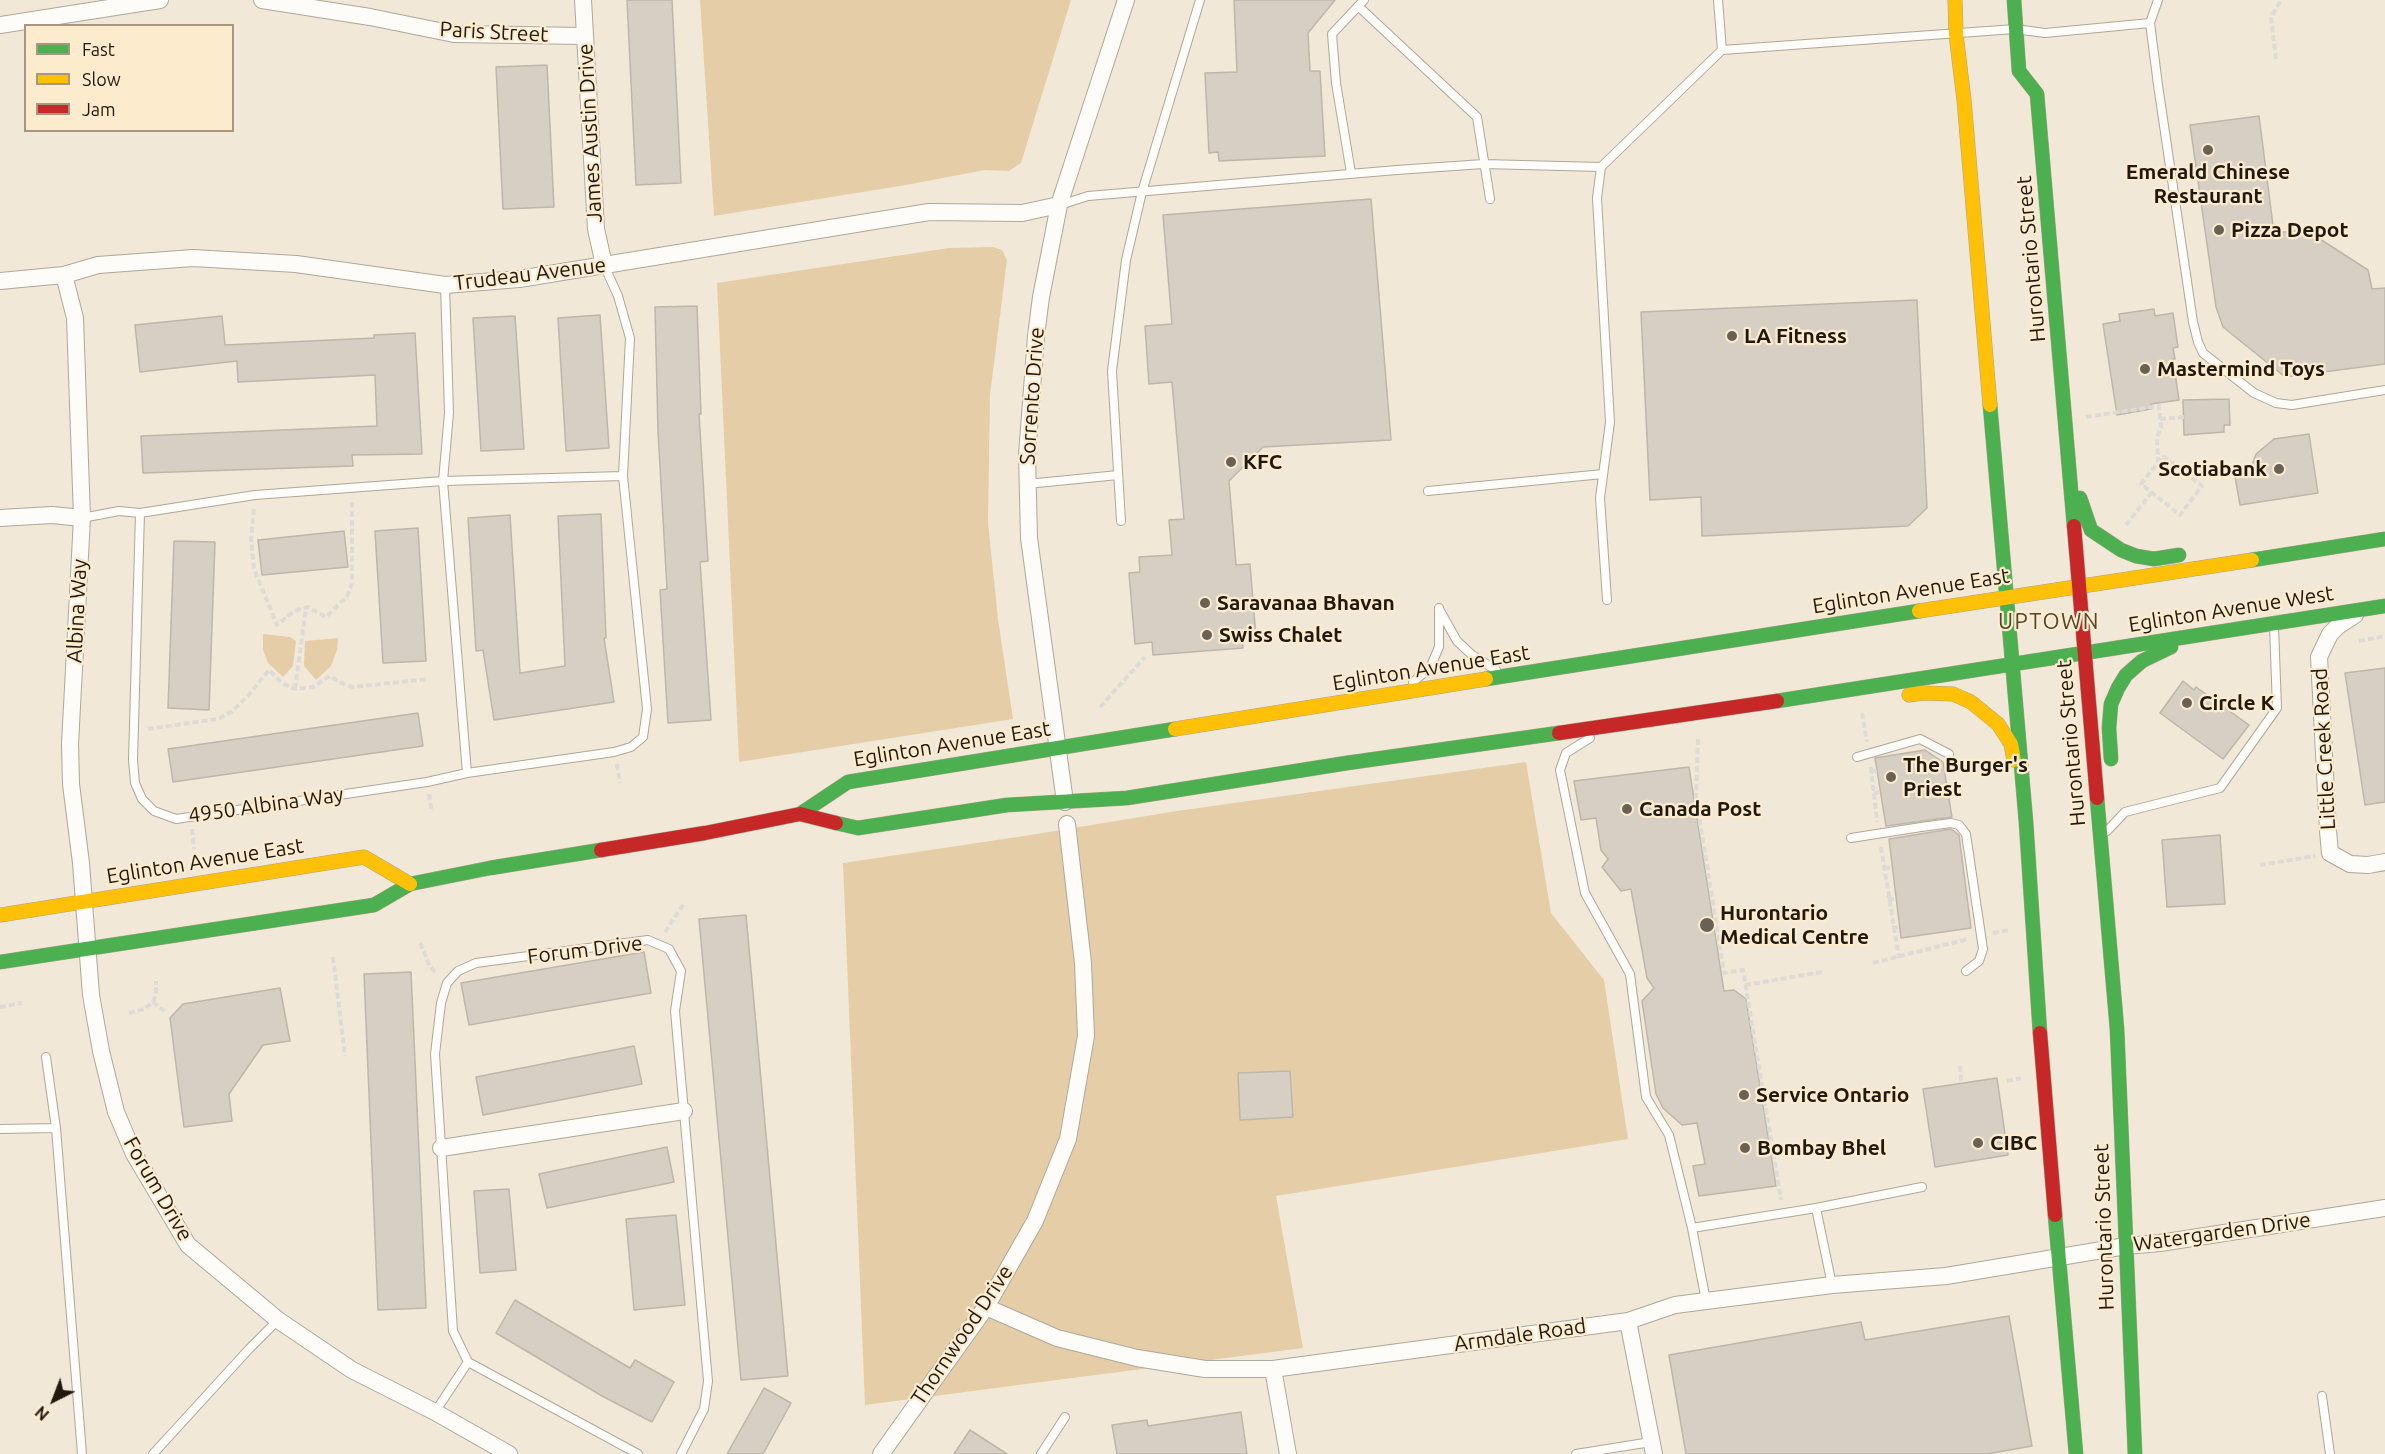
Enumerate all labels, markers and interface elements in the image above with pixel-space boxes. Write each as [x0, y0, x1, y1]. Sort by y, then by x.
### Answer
street label: Paris Street [439, 17, 549, 47]
legend [24, 24, 234, 132]
text: Fast [82, 39, 115, 59]
street label: James Austin Drive [573, 43, 607, 223]
text: Slow [82, 69, 121, 89]
text: Jam [82, 99, 116, 119]
marker: Emerald Chinese Restaurant [2201, 143, 2215, 157]
place label: Emerald Chinese Restaurant [2126, 159, 2290, 209]
street label: Hurontario Street [2011, 175, 2051, 343]
place label: Pizza Depot [2231, 217, 2349, 243]
marker: Pizza Depot [2212, 223, 2226, 237]
street label: Trudeau Avenue [452, 252, 608, 296]
place label: LA Fitness [1744, 323, 1847, 349]
street label: Sorrento Drive [1015, 326, 1049, 466]
marker: LA Fitness [1725, 329, 1739, 343]
place label: Mastermind Toys [2157, 356, 2325, 382]
marker: Mastermind Toys [2138, 362, 2152, 376]
place label: KFC [1243, 449, 1282, 475]
marker: KFC [1224, 455, 1238, 469]
place label: Scotiabank [2158, 456, 2267, 482]
marker: Scotiabank [2272, 462, 2286, 476]
street label: Albina Way [62, 558, 92, 664]
street label: Eglinton Avenue East [1811, 563, 2011, 619]
street label: Eglinton Avenue West [2127, 580, 2335, 638]
place label: Saravanaa Bhavan [1217, 590, 1395, 616]
marker: Saravanaa Bhavan [1198, 596, 1212, 610]
district label: UPTOWN [1998, 609, 2100, 635]
place label: Swiss Chalet [1219, 622, 1342, 648]
marker: Swiss Chalet [1200, 628, 1214, 642]
street label: Eglinton Avenue East [1331, 640, 1531, 696]
street label: Hurontario Street [2051, 659, 2091, 827]
street label: Little Creek Road [2307, 667, 2341, 831]
place label: Circle K [2199, 690, 2274, 716]
marker: Circle K [2180, 696, 2194, 710]
street label: Eglinton Avenue East [852, 716, 1052, 772]
place label: The Burger's Priest [1903, 752, 2028, 802]
marker: The Burger's Priest [1884, 770, 1898, 784]
street label: 4950 Albina Way [187, 782, 345, 828]
place label: Canada Post [1639, 796, 1761, 822]
marker: Canada Post [1620, 802, 1634, 816]
street label: Eglinton Avenue East [105, 833, 305, 889]
place label: Hurontario Medical Centre [1720, 900, 1869, 950]
marker: Hurontario Medical Centre [1698, 916, 1716, 934]
street label: Forum Drive [526, 930, 644, 970]
place label: Service Ontario [1756, 1082, 1909, 1108]
marker: Service Ontario [1737, 1088, 1751, 1102]
place label: CIBC [1990, 1130, 2037, 1156]
street label: Forum Drive [118, 1133, 198, 1245]
place label: Bombay Bhel [1757, 1135, 1886, 1161]
marker: CIBC [1971, 1136, 1985, 1150]
marker: Bombay Bhel [1738, 1141, 1752, 1155]
street label: Hurontario Street [2088, 1143, 2120, 1311]
street label: Watergarden Drive [2132, 1207, 2312, 1257]
street label: Thornwood Drive [906, 1260, 1018, 1410]
street label: Armdale Road [1452, 1313, 1588, 1357]
north arrow [24, 1370, 84, 1430]
text: N [31, 1403, 52, 1424]

